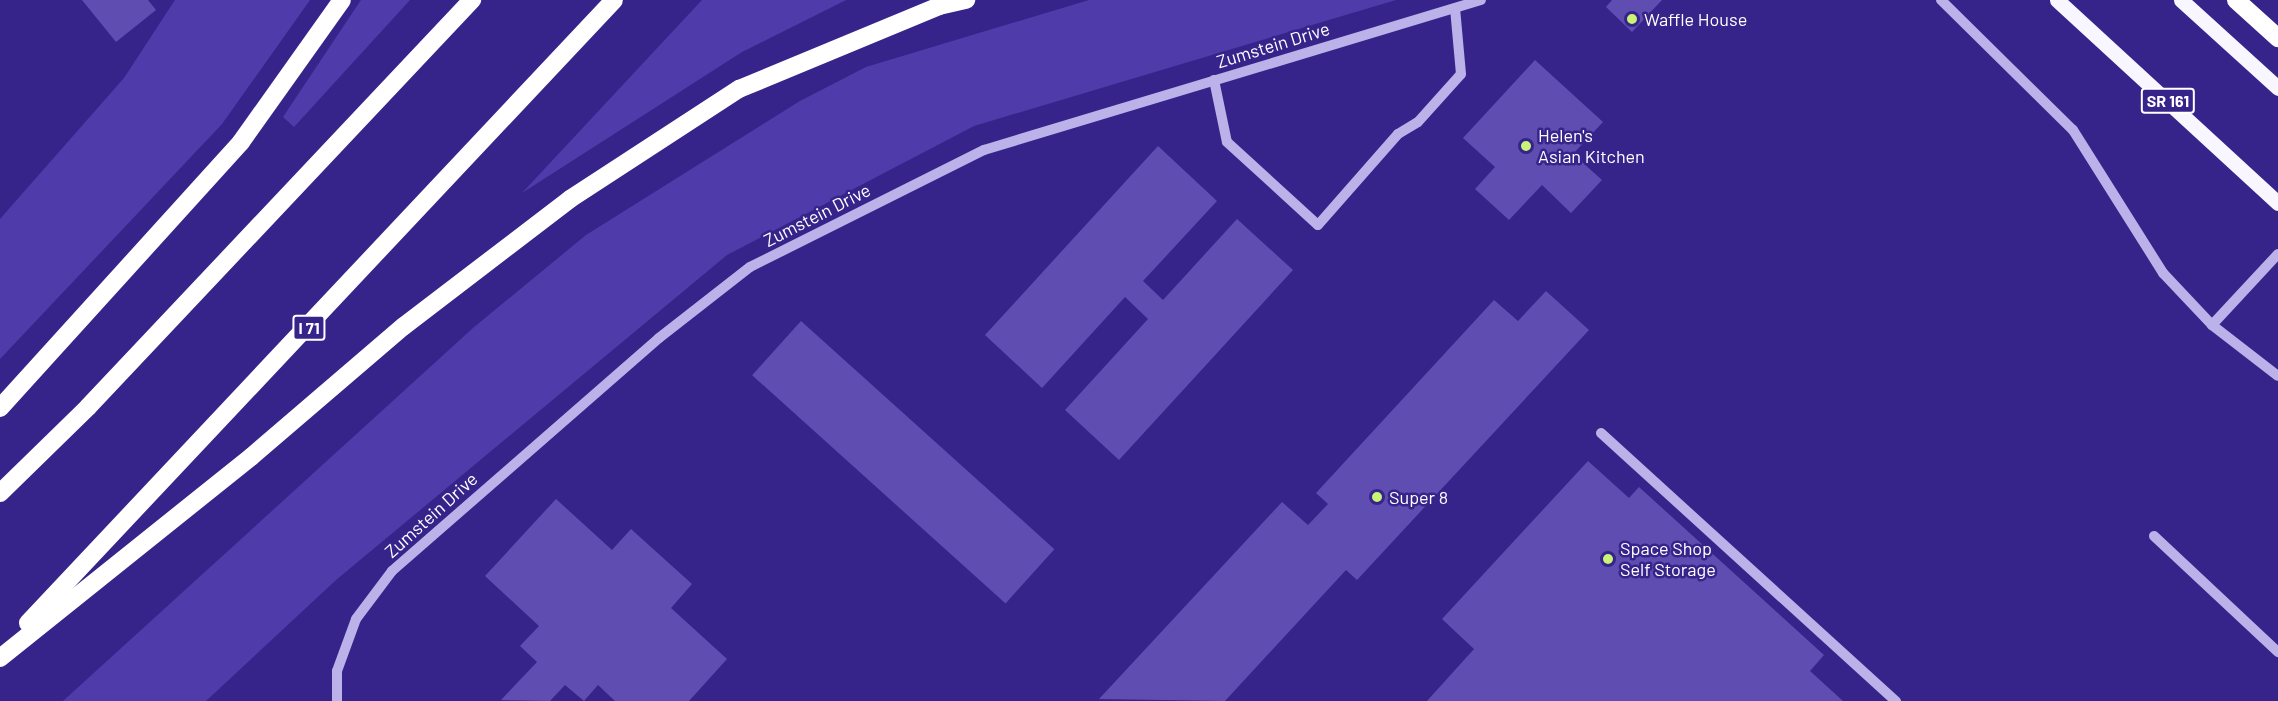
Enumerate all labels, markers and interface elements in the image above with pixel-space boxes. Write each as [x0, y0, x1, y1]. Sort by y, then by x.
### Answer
place label: Waffle House [1644, 8, 1747, 30]
marker: Waffle House [1625, 12, 1639, 26]
street label: Zumstein Drive [1214, 18, 1332, 72]
road number: SR 161 [2140, 88, 2196, 114]
place label: Helen's Asian Kitchen [1538, 125, 1645, 168]
marker: Helen's Asian Kitchen [1519, 139, 1533, 153]
street label: Zumstein Drive [760, 179, 874, 251]
road number: I 71 [291, 315, 327, 341]
street label: Zumstein Drive [380, 468, 482, 562]
place label: Super 8 [1389, 486, 1448, 508]
marker: Super 8 [1370, 490, 1384, 504]
place label: Space Shop Self Storage [1620, 538, 1716, 580]
marker: Space Shop Self Storage [1601, 552, 1615, 566]

